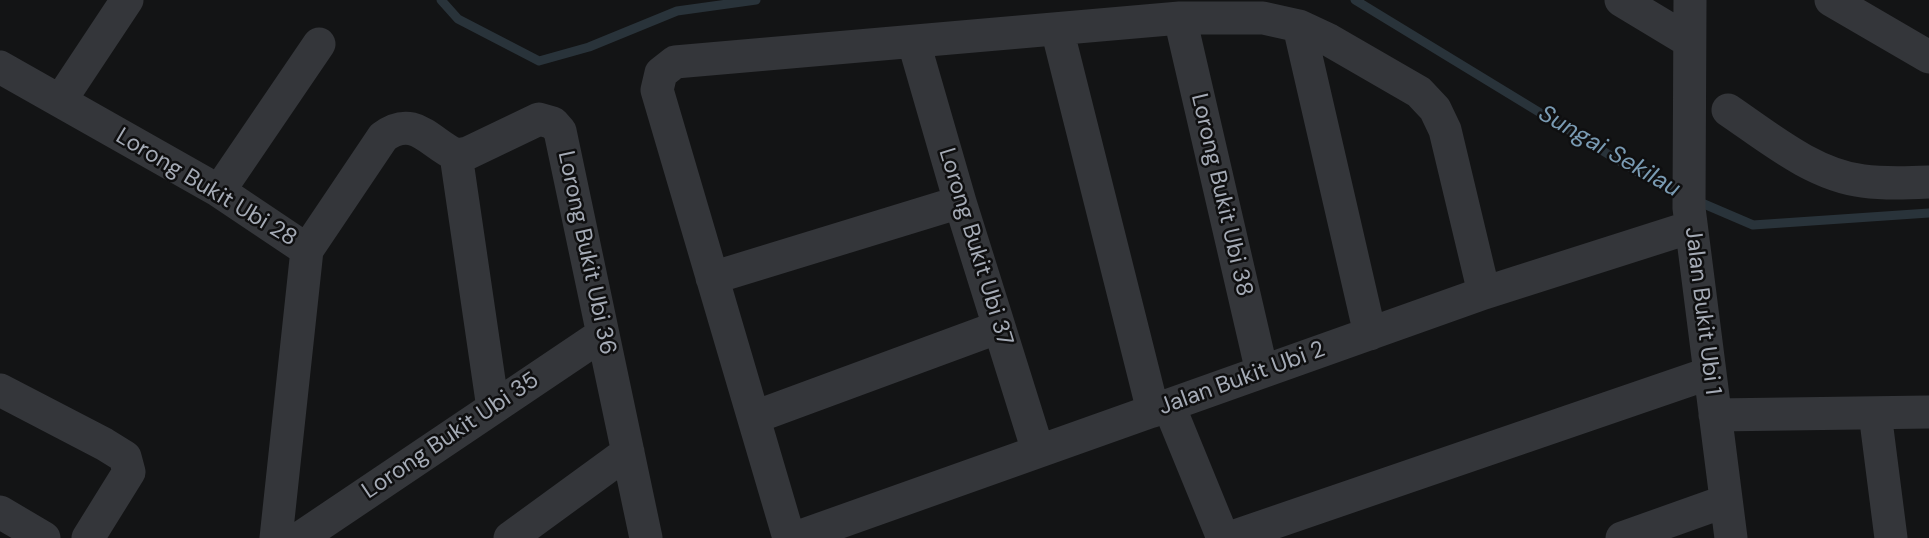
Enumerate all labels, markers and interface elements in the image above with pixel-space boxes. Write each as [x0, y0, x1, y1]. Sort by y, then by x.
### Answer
street label: Lorong Bukit Ubi 38 [1184, 91, 1258, 299]
water label: Sungai Sekilau [1533, 100, 1685, 204]
street label: Lorong Bukit Ubi 28 [110, 123, 302, 253]
street label: Lorong Bukit Ubi 37 [932, 145, 1018, 349]
street label: Lorong Bukit Ubi 36 [551, 149, 621, 357]
street label: Jalan Bukit Ubi 1 [1678, 226, 1726, 396]
street label: Jalan Bukit Ubi 2 [1155, 336, 1329, 422]
street label: Lorong Bukit Ubi 35 [357, 367, 545, 505]

